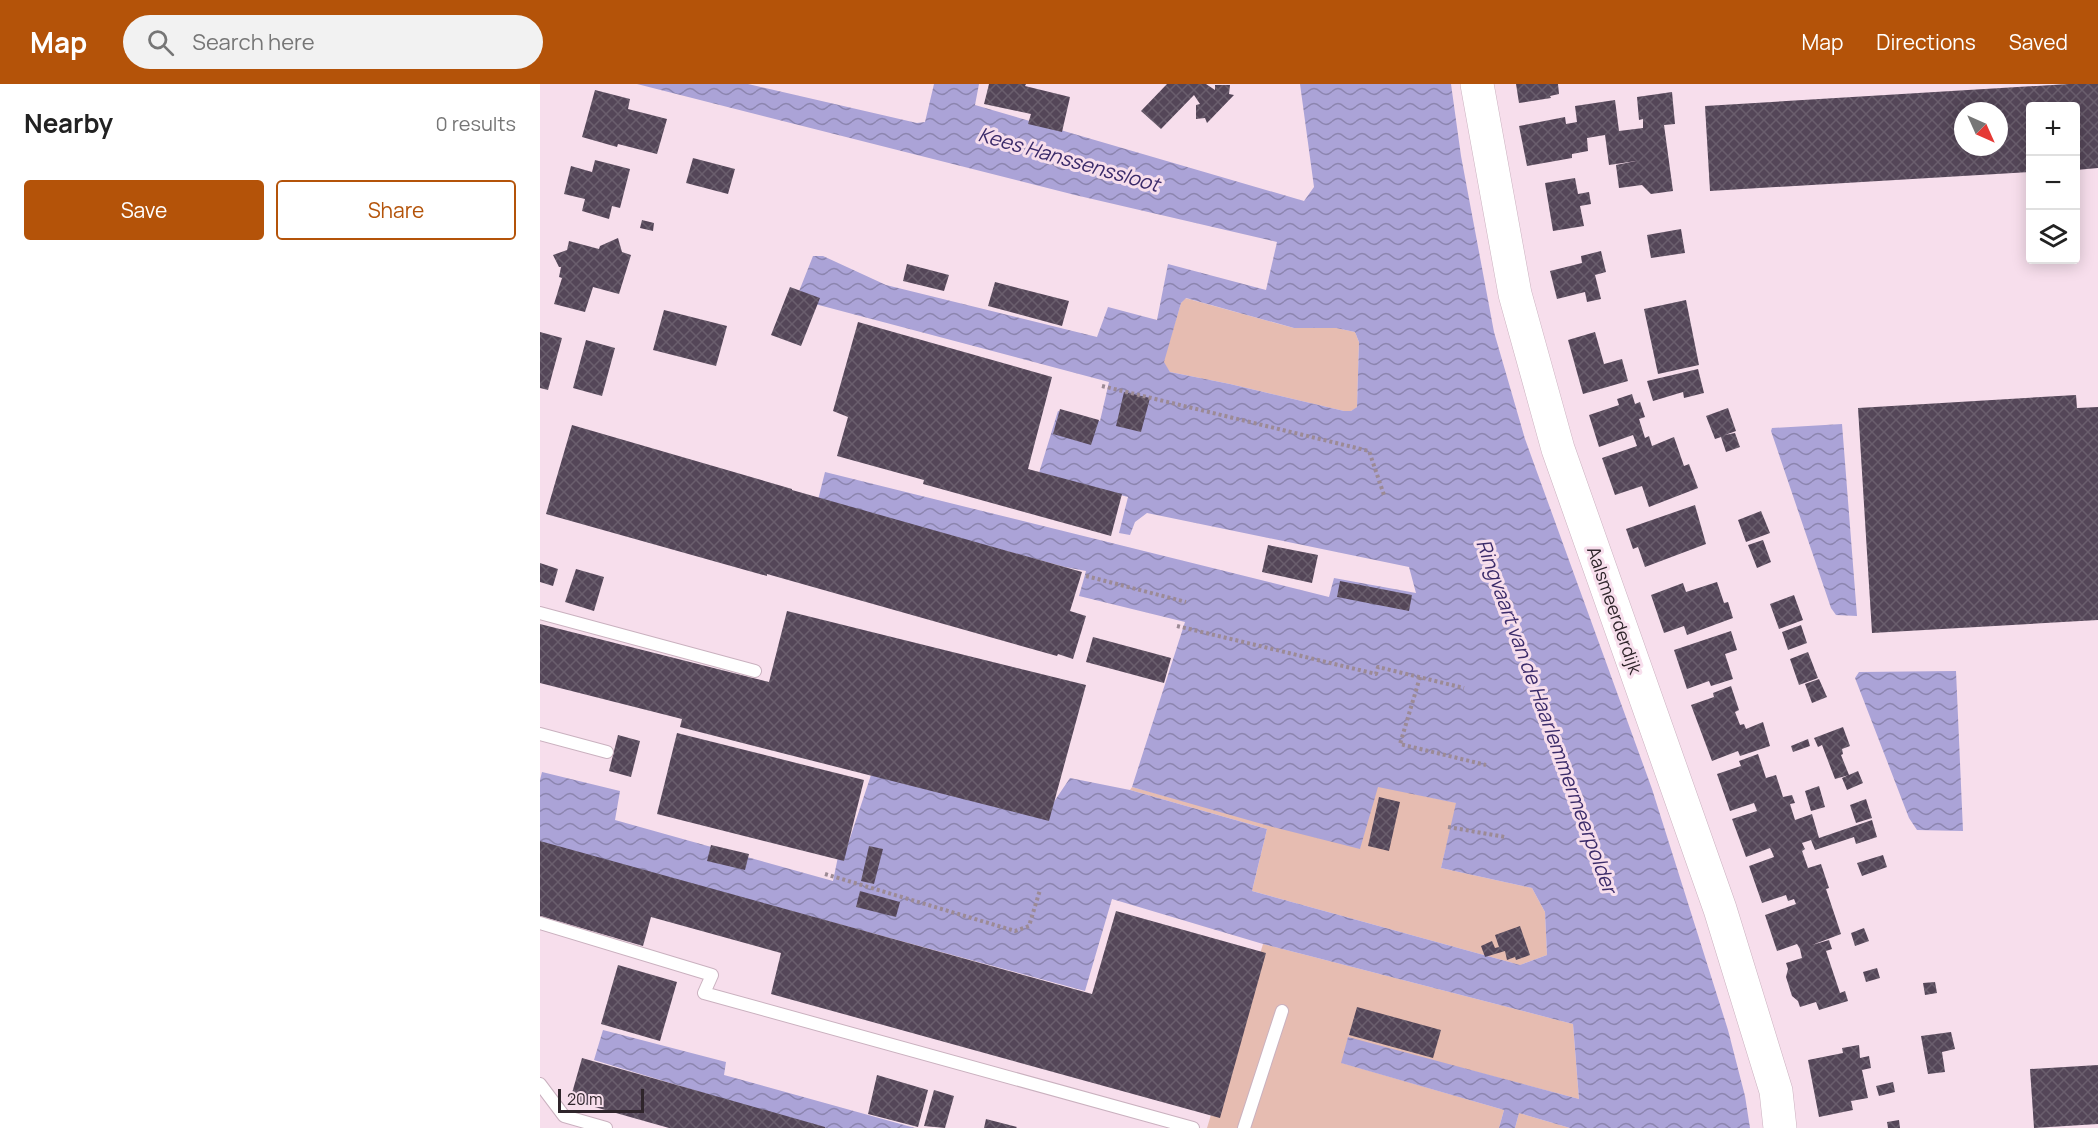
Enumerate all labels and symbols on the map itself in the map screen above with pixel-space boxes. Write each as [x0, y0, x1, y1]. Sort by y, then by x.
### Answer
north arrow [1954, 102, 2008, 156]
water label: Kees Hanssenssloot [975, 120, 1165, 198]
water label: Ringvaart van de Haarlemmermeerpolder [1470, 535, 1625, 899]
street label: Aalsmeerderdijk [1582, 543, 1648, 678]
scale bar [558, 1086, 644, 1114]

